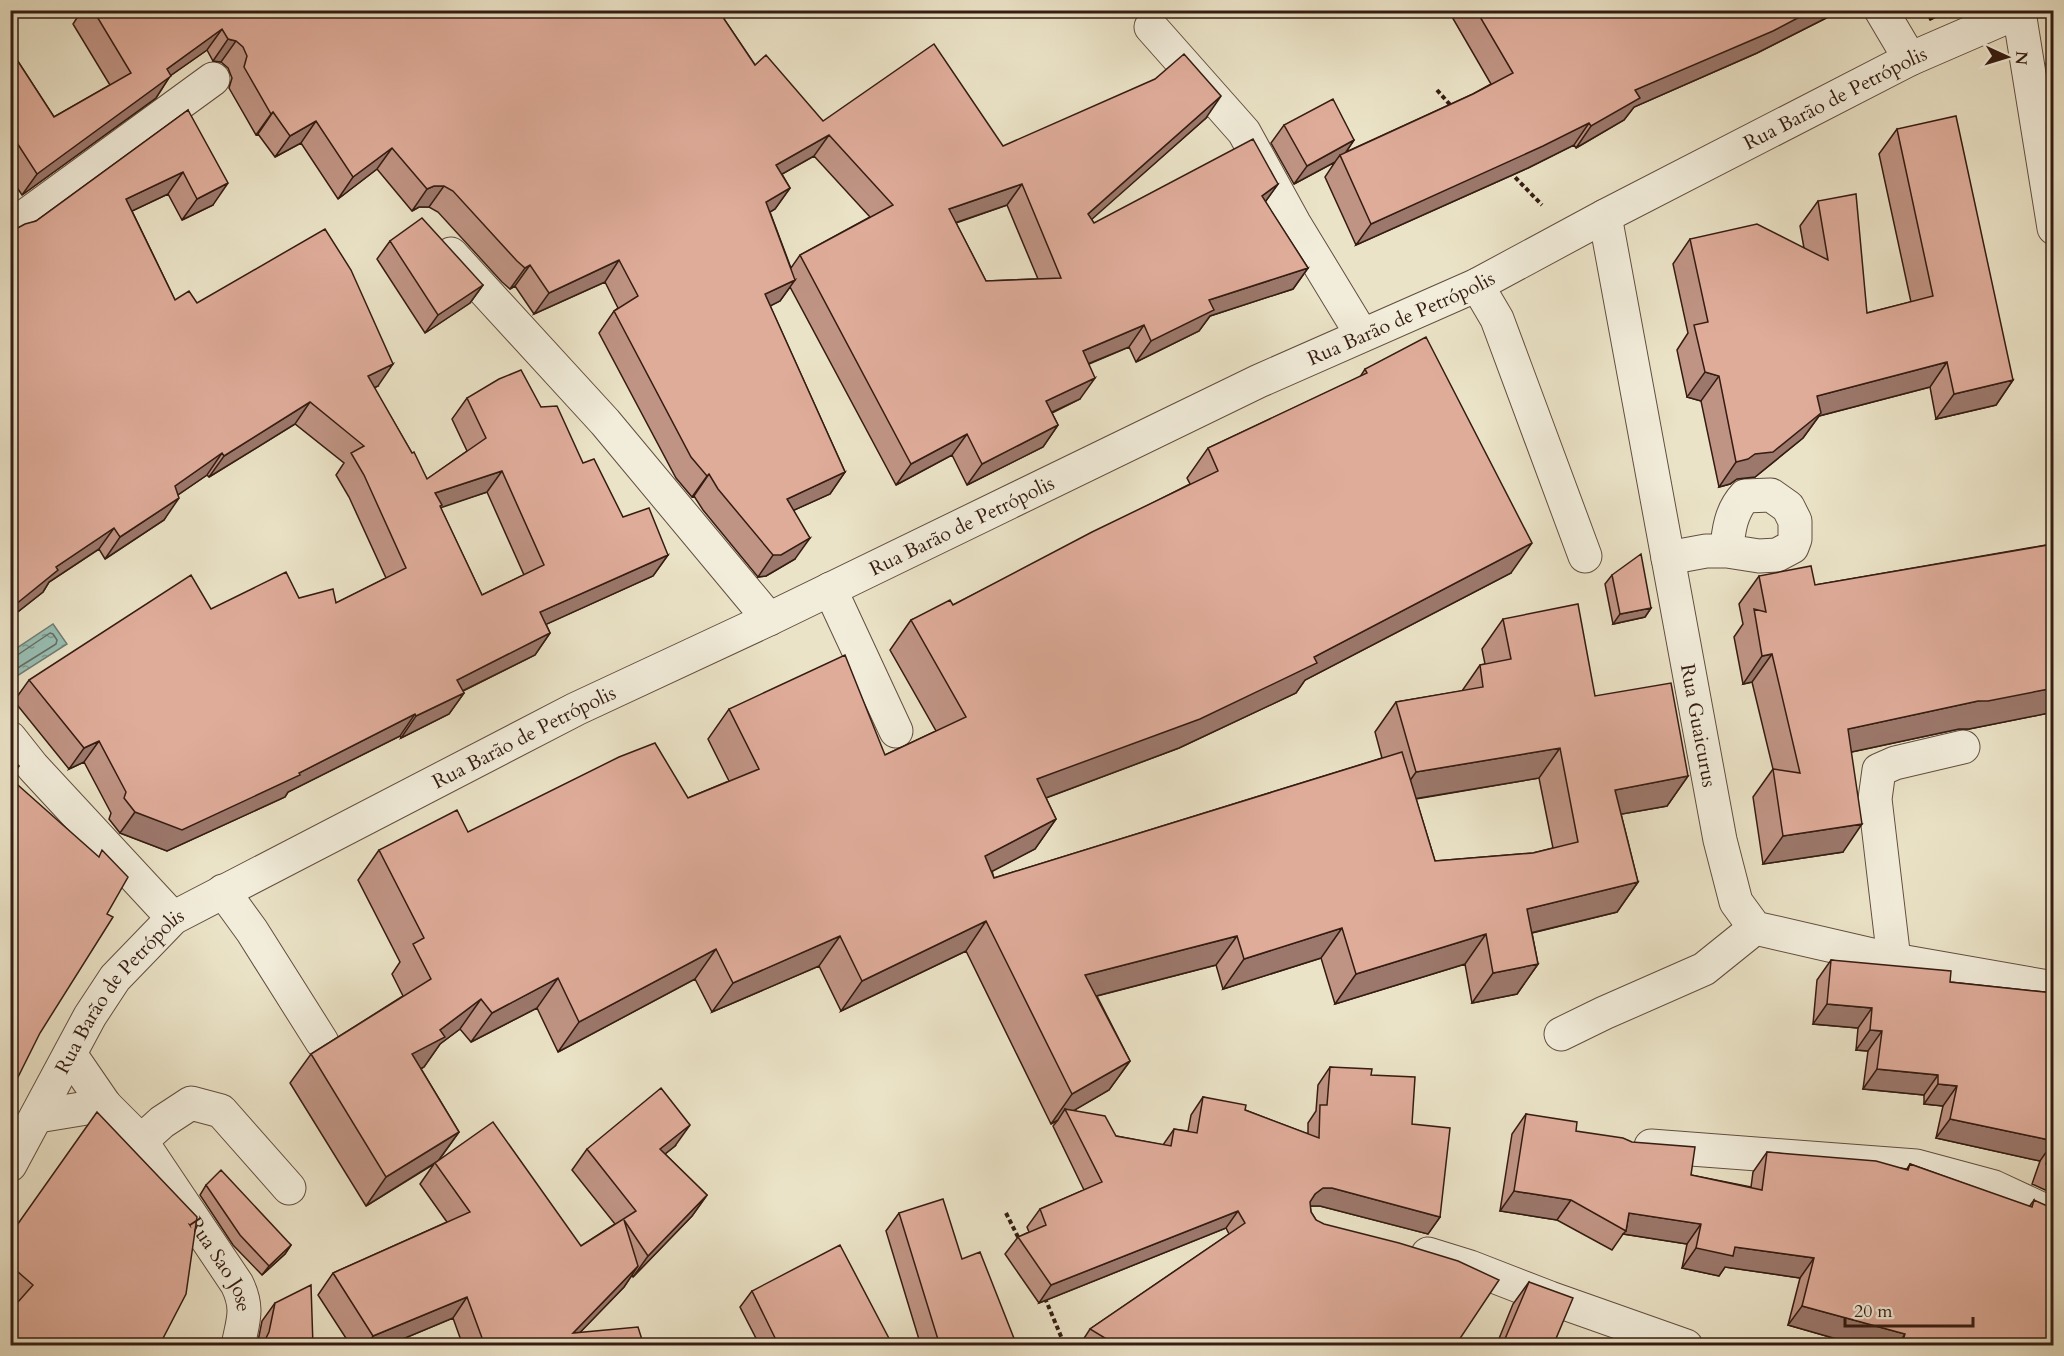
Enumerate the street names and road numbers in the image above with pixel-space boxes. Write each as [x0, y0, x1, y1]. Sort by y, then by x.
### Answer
street label: Rua Barão de Petrópolis [1739, 40, 1931, 156]
street label: Rua Barão de Petrópolis [1303, 264, 1500, 372]
street label: Rua Barão de Petrópolis [864, 469, 1059, 582]
street label: Rua Guaicurus [1674, 661, 1723, 789]
street label: Rua Barão de Petrópolis [427, 679, 620, 795]
street label: Rua Barão de Petrópolis [48, 901, 188, 1078]
street label: Rua Sao Jose [182, 1211, 258, 1313]

